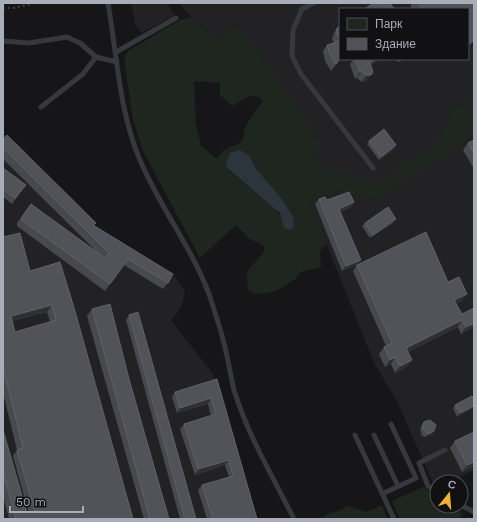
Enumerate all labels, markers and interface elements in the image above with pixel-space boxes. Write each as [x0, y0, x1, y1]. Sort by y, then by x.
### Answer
legend [339, 8, 469, 60]
text: Парк [375, 17, 403, 31]
text: Здание [375, 37, 416, 51]
north arrow [429, 474, 469, 514]
text: С [446, 478, 458, 492]
scale bar [10, 488, 83, 514]
text: 50 m [16, 495, 46, 509]

